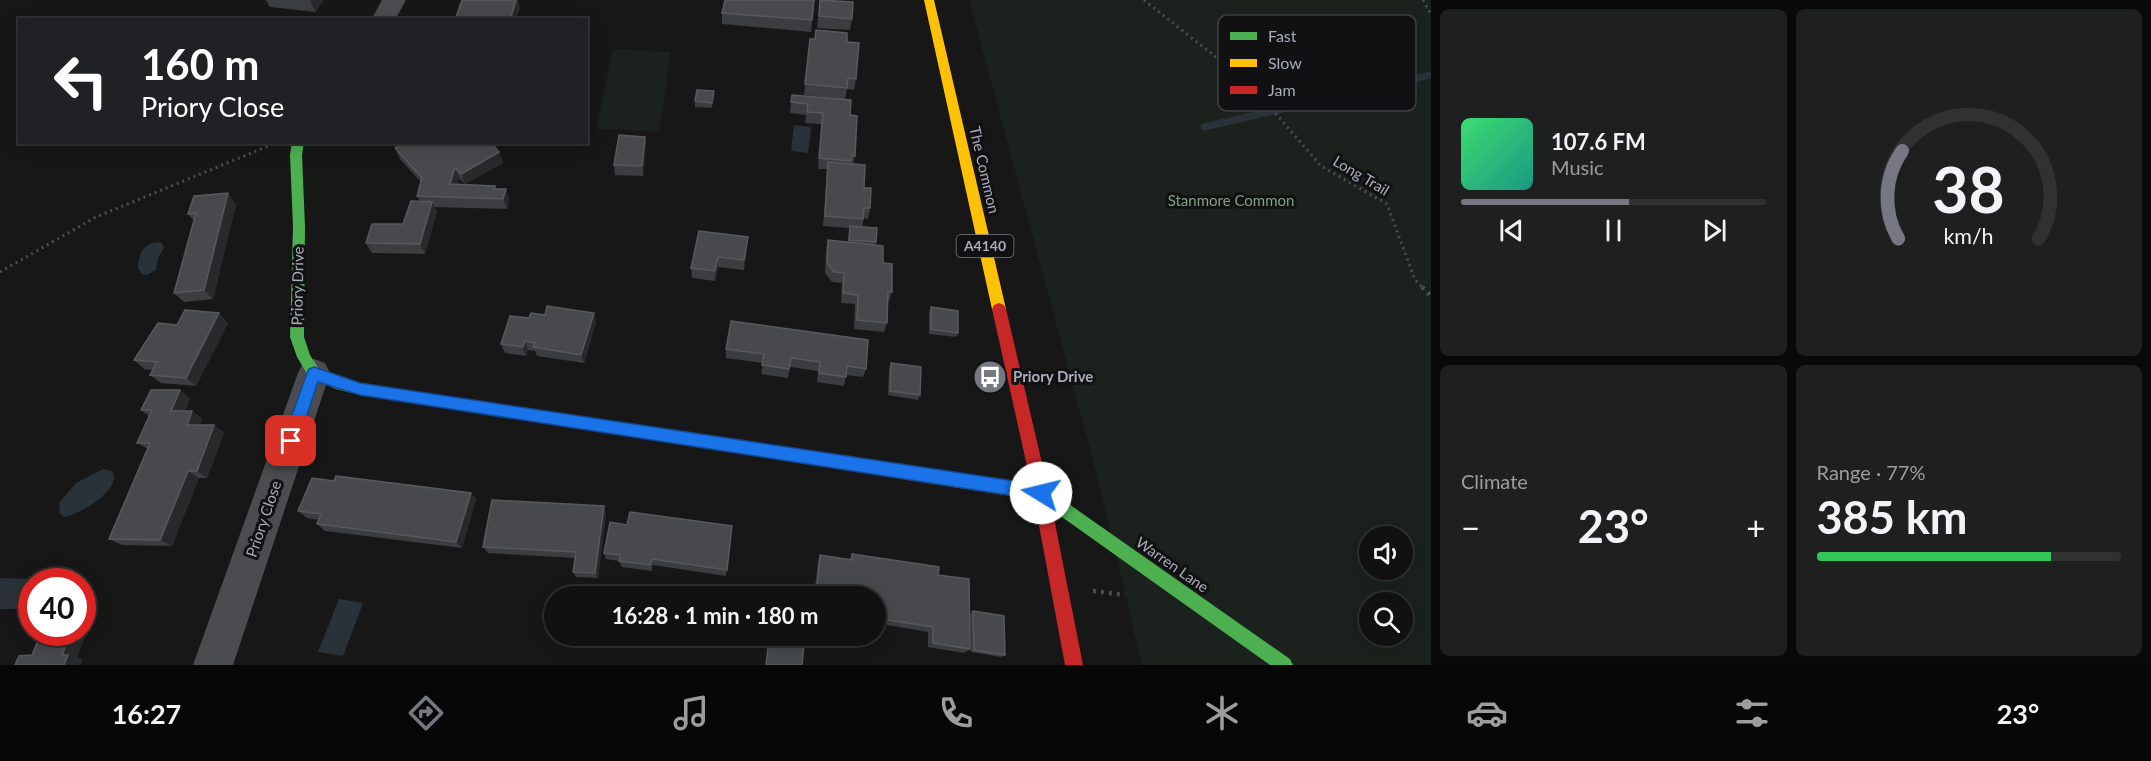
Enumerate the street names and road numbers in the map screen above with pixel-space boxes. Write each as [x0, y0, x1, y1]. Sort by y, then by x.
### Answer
street label: The Common [966, 124, 1004, 215]
street label: Long Trail [1330, 151, 1393, 199]
road number: A4140 [956, 235, 1014, 257]
street label: Priory Drive [287, 246, 307, 326]
street label: Priory Close [242, 478, 285, 559]
street label: Warren Lane [1133, 533, 1212, 596]

